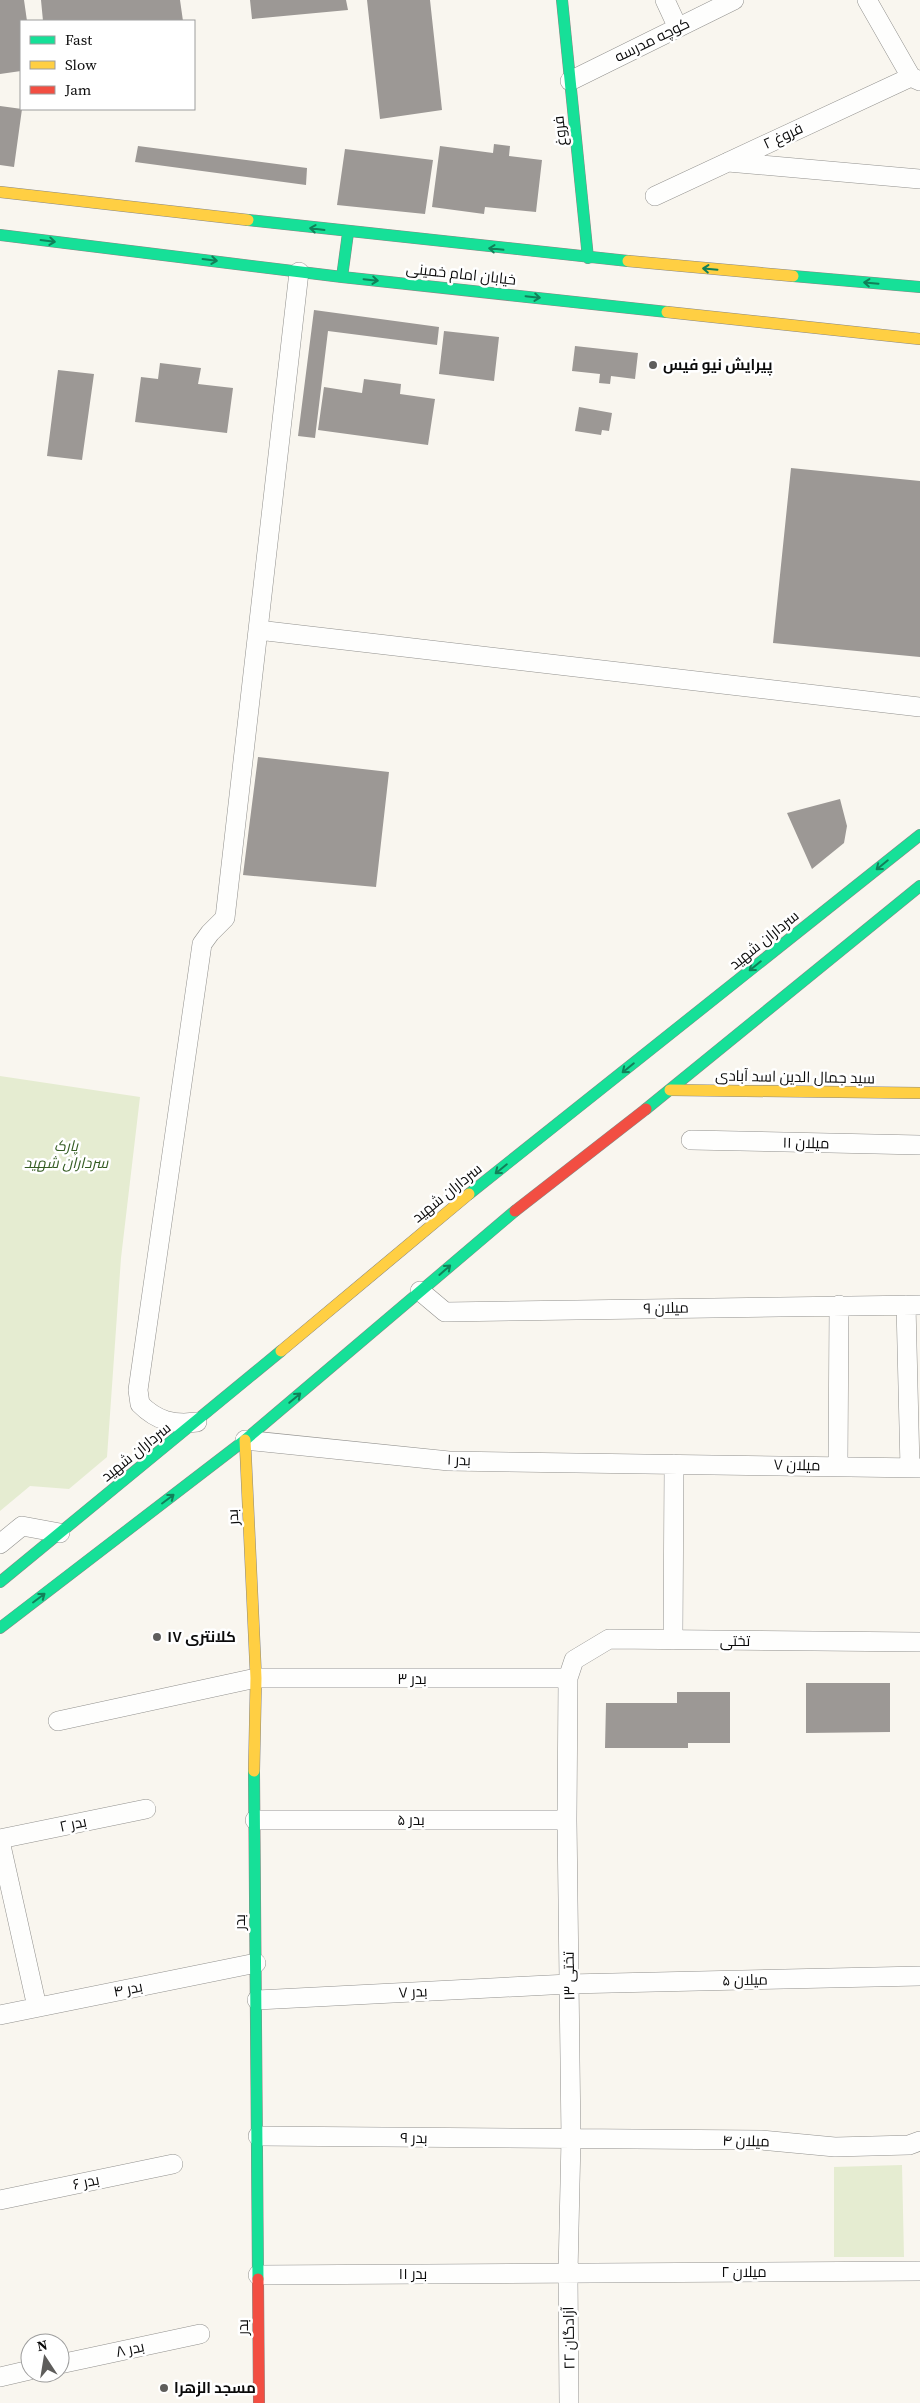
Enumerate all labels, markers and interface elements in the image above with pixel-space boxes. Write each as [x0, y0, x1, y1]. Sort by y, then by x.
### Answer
street label: کوچه مدرسه [611, 12, 693, 67]
legend [20, 20, 195, 110]
text: Fast [65, 29, 92, 50]
text: Slow [65, 54, 97, 75]
text: Jam [64, 79, 92, 100]
street label: فروغ [547, 115, 573, 147]
street label: فروغ ۲ [760, 117, 806, 155]
one-way arrow [309, 224, 325, 234]
one-way arrow [40, 236, 56, 246]
one-way arrow [488, 244, 504, 253]
one-way arrow [201, 256, 217, 266]
street label: خیابان امام خمینی [405, 257, 517, 290]
one-way arrow [702, 264, 718, 274]
one-way arrow [363, 275, 379, 285]
one-way arrow [864, 278, 880, 288]
one-way arrow [524, 292, 540, 302]
place label: پیرایش نیو فیس [663, 354, 773, 376]
marker: پیرایش نیو فیس [647, 359, 659, 371]
one-way arrow [875, 860, 889, 870]
street label: سرداران شهید [724, 905, 803, 974]
one-way arrow [749, 961, 762, 972]
one-way arrow [622, 1062, 635, 1073]
street label: سید جمال الدین اسد آبادی [715, 1065, 875, 1088]
street label: میلان ۱۱ [782, 1132, 830, 1153]
park label: پارک سرداران شهید [24, 1135, 108, 1173]
street label: سرداران شهید [407, 1158, 486, 1227]
one-way arrow [494, 1164, 508, 1174]
one-way arrow [438, 1265, 451, 1276]
street label: میلان ۹ [643, 1297, 689, 1318]
one-way arrow [288, 1392, 301, 1404]
street label: سرداران شهید [96, 1417, 175, 1486]
street label: بدر ۱ [447, 1449, 471, 1470]
street label: میلان ۷ [773, 1454, 821, 1475]
one-way arrow [161, 1494, 174, 1505]
street label: بدر [222, 1508, 243, 1527]
one-way arrow [32, 1593, 45, 1604]
place label: کلانتری ۱۷ [167, 1626, 236, 1647]
street label: تختی [720, 1630, 750, 1651]
marker: کلانتری ۱۷ [151, 1631, 163, 1643]
street label: بدر ۳ [397, 1668, 427, 1689]
street label: بدر ۵ [397, 1809, 425, 1830]
street label: بدر ۲ [57, 1810, 88, 1837]
street label: بدر [229, 1914, 250, 1931]
street label: تختی ۱۳ [558, 1951, 579, 2001]
street label: میلان ۵ [722, 1969, 768, 1990]
street label: بدر ۴ [111, 1975, 144, 2002]
street label: بدر ۷ [398, 1980, 428, 2003]
street label: بدر ۹ [400, 2127, 428, 2148]
street label: میلان ۴ [722, 2130, 770, 2151]
street label: بدر ۶ [71, 2168, 101, 2195]
street label: میلان ۲ [721, 2261, 767, 2282]
street label: بدر ۱۱ [399, 2263, 427, 2284]
street label: آزادگان ۲۲ [557, 2306, 580, 2370]
street label: بدر [232, 2319, 253, 2336]
north arrow [20, 2333, 70, 2383]
text: N [35, 2334, 49, 2356]
street label: بدر ۸ [114, 2335, 146, 2362]
place label: مسجد الزهرا [174, 2377, 256, 2398]
marker: مسجد الزهرا [158, 2382, 170, 2394]

